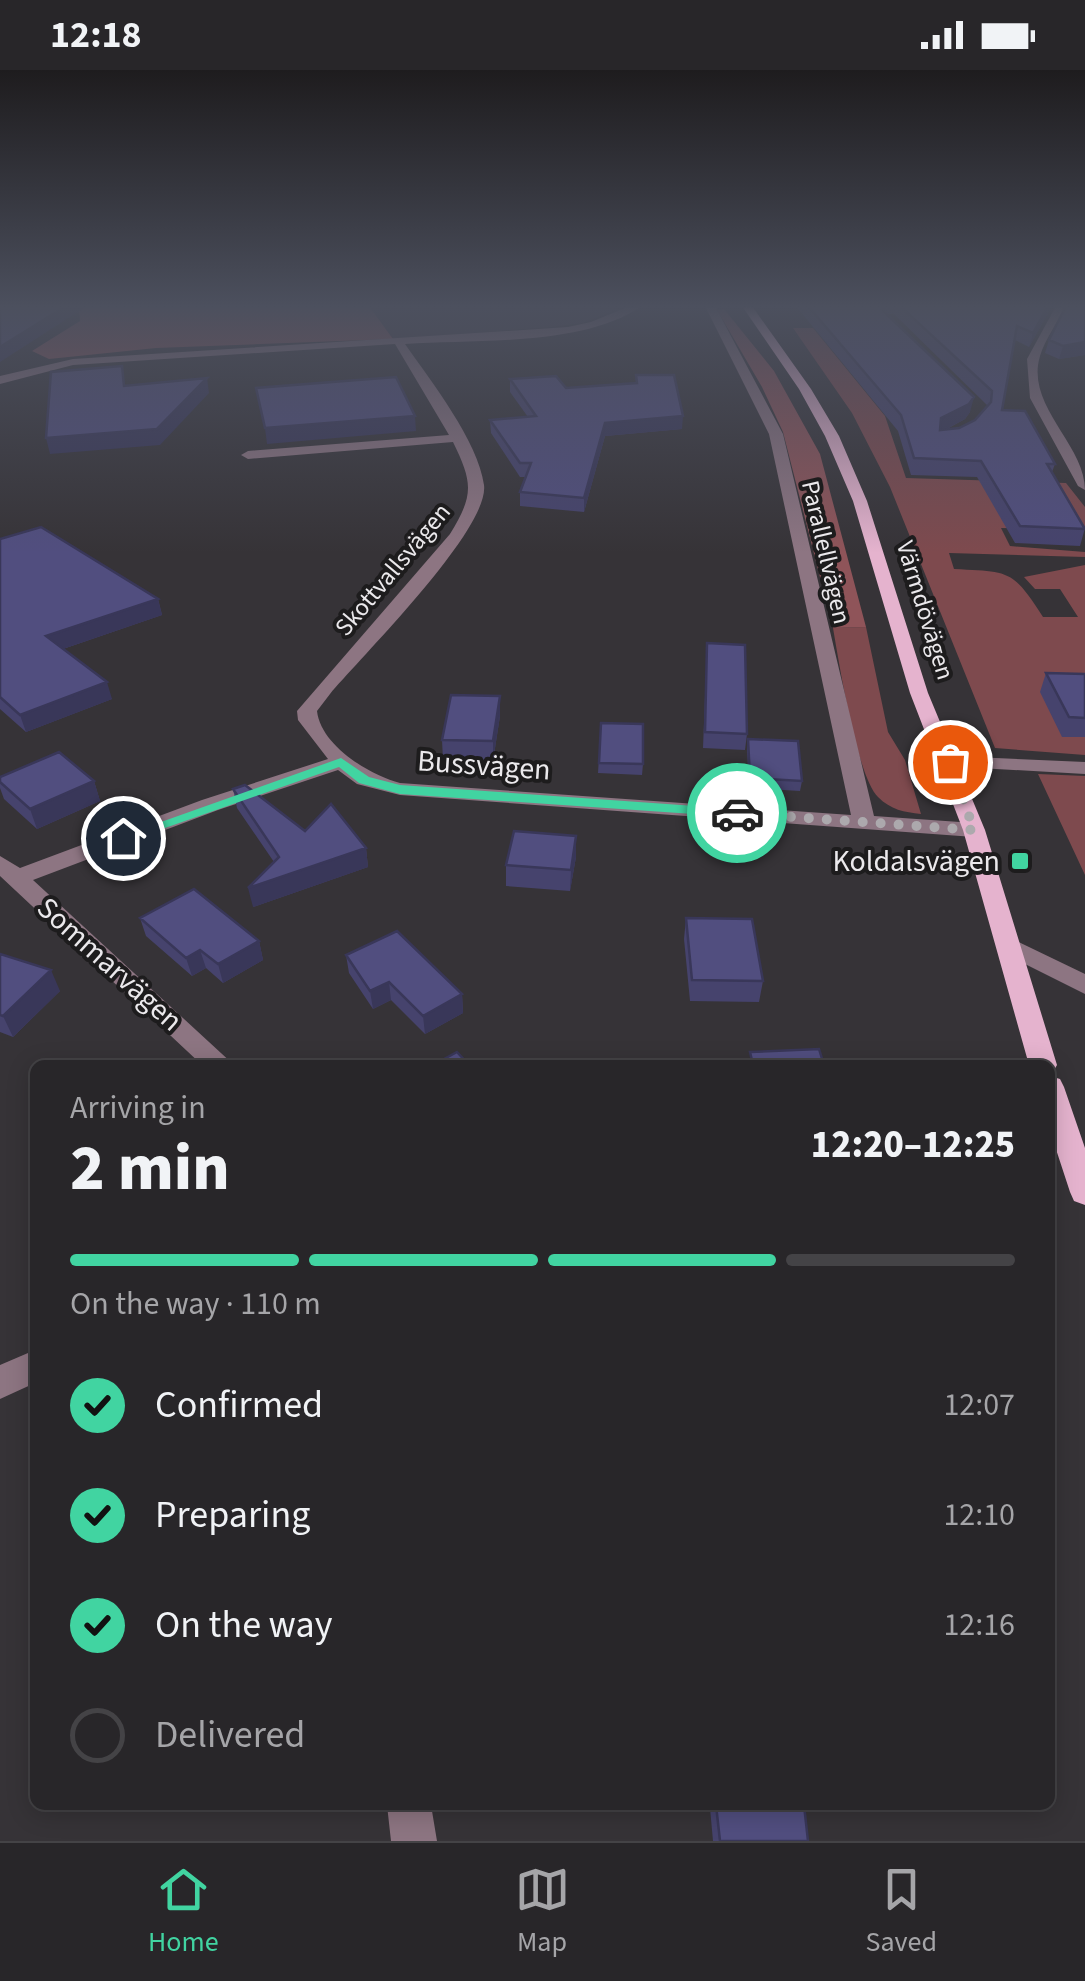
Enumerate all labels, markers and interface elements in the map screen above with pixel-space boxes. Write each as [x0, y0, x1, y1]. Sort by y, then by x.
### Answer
text: 12:18 [50, 8, 142, 62]
street label: Parallellvägen [792, 477, 860, 628]
street label: Skottvallsvägen [326, 495, 459, 644]
street label: Värmdövägen [887, 536, 963, 684]
pin [908, 720, 993, 805]
icon: bag [923, 735, 978, 790]
street label: Bussvägen [416, 739, 552, 792]
courier [687, 763, 787, 863]
icon: car [710, 786, 765, 841]
pin [81, 796, 166, 881]
icon: home [96, 811, 151, 866]
place label: Koldalsvägen [832, 840, 1000, 883]
marker: Koldalsvägen [1009, 850, 1031, 872]
street label: Sommarvägen [27, 887, 192, 1042]
text: Arriving in [70, 1085, 206, 1131]
text: 12:20–12:25 [811, 1118, 1015, 1172]
text: 2 min [70, 1122, 230, 1215]
text: On the way · 110 m [70, 1281, 321, 1327]
icon: check [70, 1378, 125, 1433]
text: Confirmed [155, 1378, 323, 1432]
text: 12:07 [943, 1382, 1015, 1428]
icon: check [70, 1488, 125, 1543]
text: Preparing [155, 1488, 310, 1542]
text: 12:10 [943, 1492, 1015, 1538]
icon: check [70, 1598, 125, 1653]
text: On the way [155, 1598, 332, 1652]
text: 12:16 [943, 1602, 1015, 1648]
text: Delivered [155, 1708, 305, 1762]
tab: Home [148, 1862, 219, 1962]
tab: Map [515, 1862, 570, 1962]
tab: Saved [866, 1862, 937, 1962]

